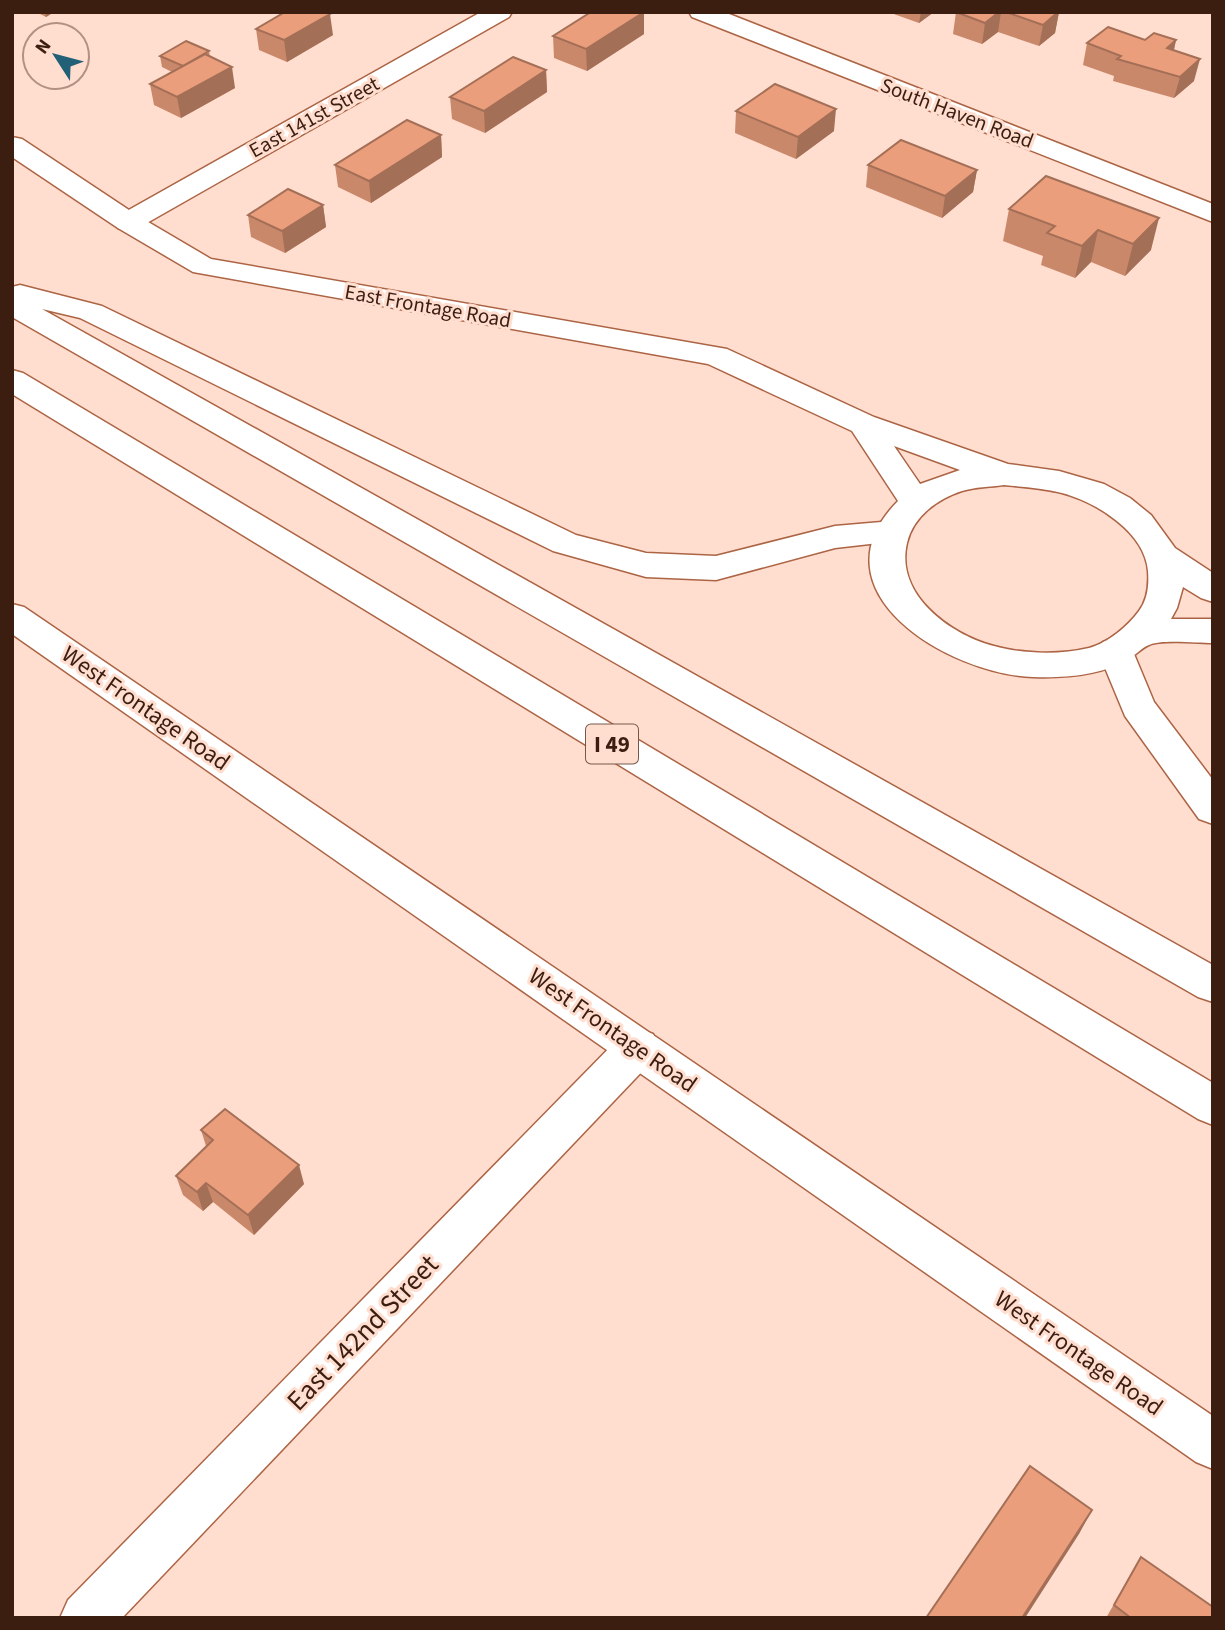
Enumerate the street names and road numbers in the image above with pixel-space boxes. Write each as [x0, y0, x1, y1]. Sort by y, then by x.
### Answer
street label: East 141st Street [243, 69, 385, 165]
street label: South Haven Road [876, 70, 1038, 156]
street label: East Frontage Road [342, 277, 514, 335]
street label: West Frontage Road [54, 637, 237, 780]
road number: I 49 [586, 724, 638, 764]
street label: West Frontage Road [521, 959, 704, 1102]
street label: East 142nd Street [278, 1245, 448, 1420]
street label: West Frontage Road [987, 1282, 1170, 1425]

